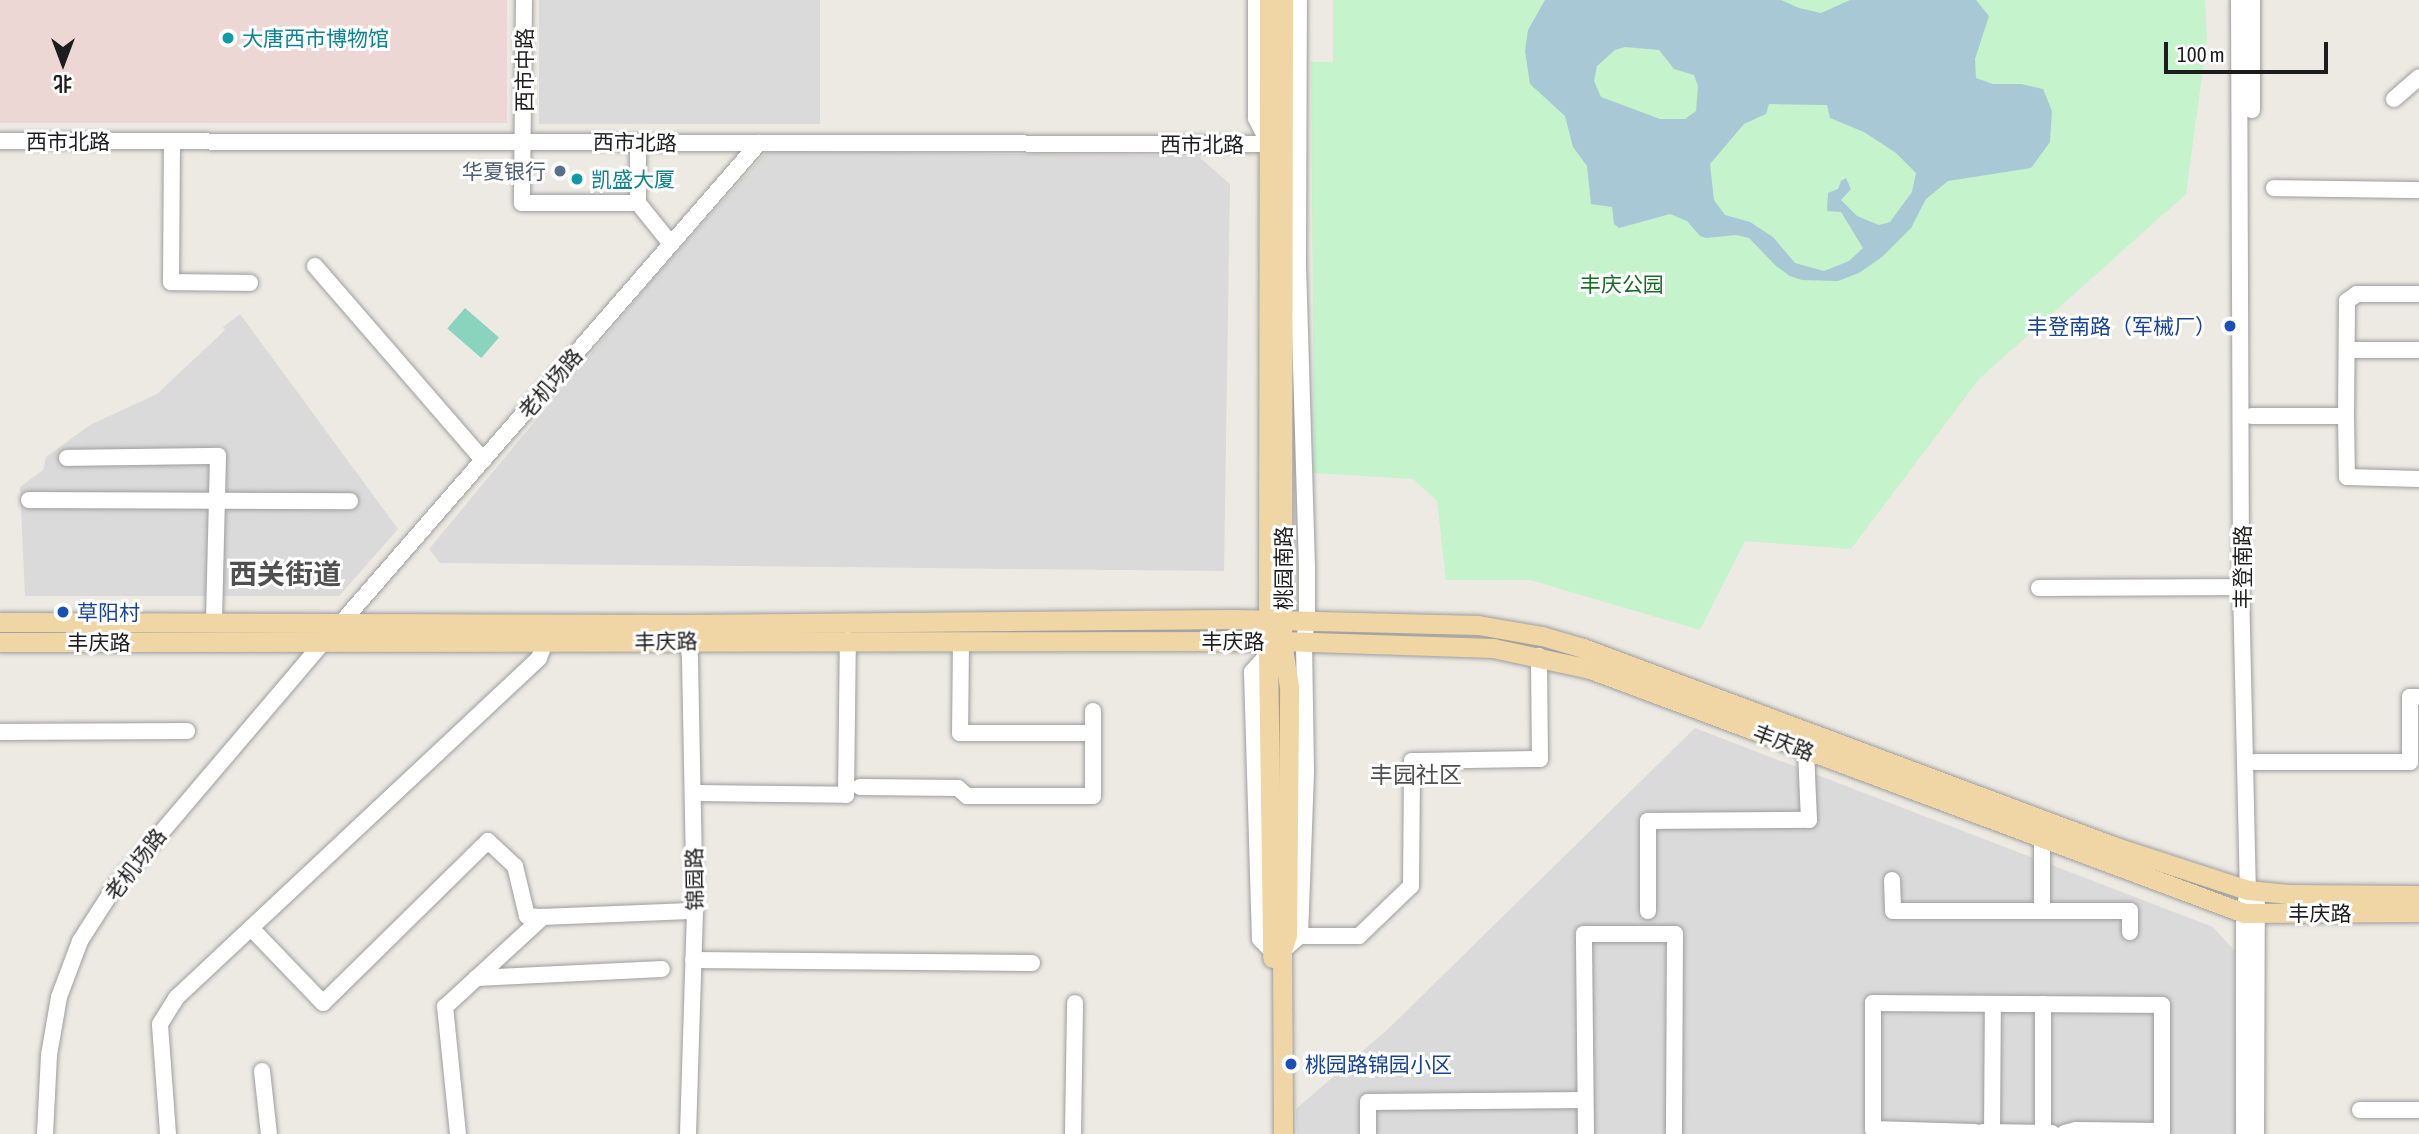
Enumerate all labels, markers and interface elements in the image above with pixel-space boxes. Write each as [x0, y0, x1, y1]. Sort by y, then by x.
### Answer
place label: 大唐西市博物馆 [242, 25, 389, 51]
north arrow [28, 28, 98, 98]
street label: 西市中路 [511, 28, 537, 112]
scale bar [2167, 28, 2332, 72]
marker: 大唐西市博物馆 [220, 30, 236, 46]
text: 100 m [2177, 42, 2225, 66]
text: 北 [54, 73, 73, 95]
street label: 西市北路 [26, 128, 110, 154]
street label: 西市北路 [593, 129, 677, 155]
street label: 西市北路 [1160, 131, 1244, 157]
place label: 华夏银行 [462, 158, 546, 184]
marker: 华夏银行 [552, 163, 568, 179]
place label: 凯盛大厦 [591, 166, 675, 192]
marker: 凯盛大厦 [569, 171, 585, 187]
park label: 丰庆公园 [1580, 271, 1664, 297]
place label: 丰登南路（军械厂） [2027, 313, 2216, 339]
marker: 丰登南路（军械厂） [2222, 318, 2238, 334]
street label: 老机场路 [513, 343, 587, 423]
street label: 丰登南路 [2229, 525, 2255, 609]
street label: 桃园南路 [1270, 526, 1296, 610]
district label: 西关街道 [229, 557, 341, 591]
place label: 草阳村 [77, 599, 140, 625]
marker: 草阳村 [55, 604, 71, 620]
street label: 丰庆路 [634, 628, 698, 654]
street label: 丰庆路 [1202, 628, 1264, 654]
street label: 丰庆路 [68, 629, 130, 655]
street label: 丰庆路 [1750, 719, 1818, 765]
district label: 丰园社区 [1370, 761, 1462, 789]
street label: 老机场路 [99, 823, 171, 905]
street label: 锦园路 [681, 847, 707, 911]
street label: 丰庆路 [2289, 900, 2351, 926]
place label: 桃园路锦园小区 [1305, 1051, 1452, 1077]
marker: 桃园路锦园小区 [1283, 1056, 1299, 1072]

